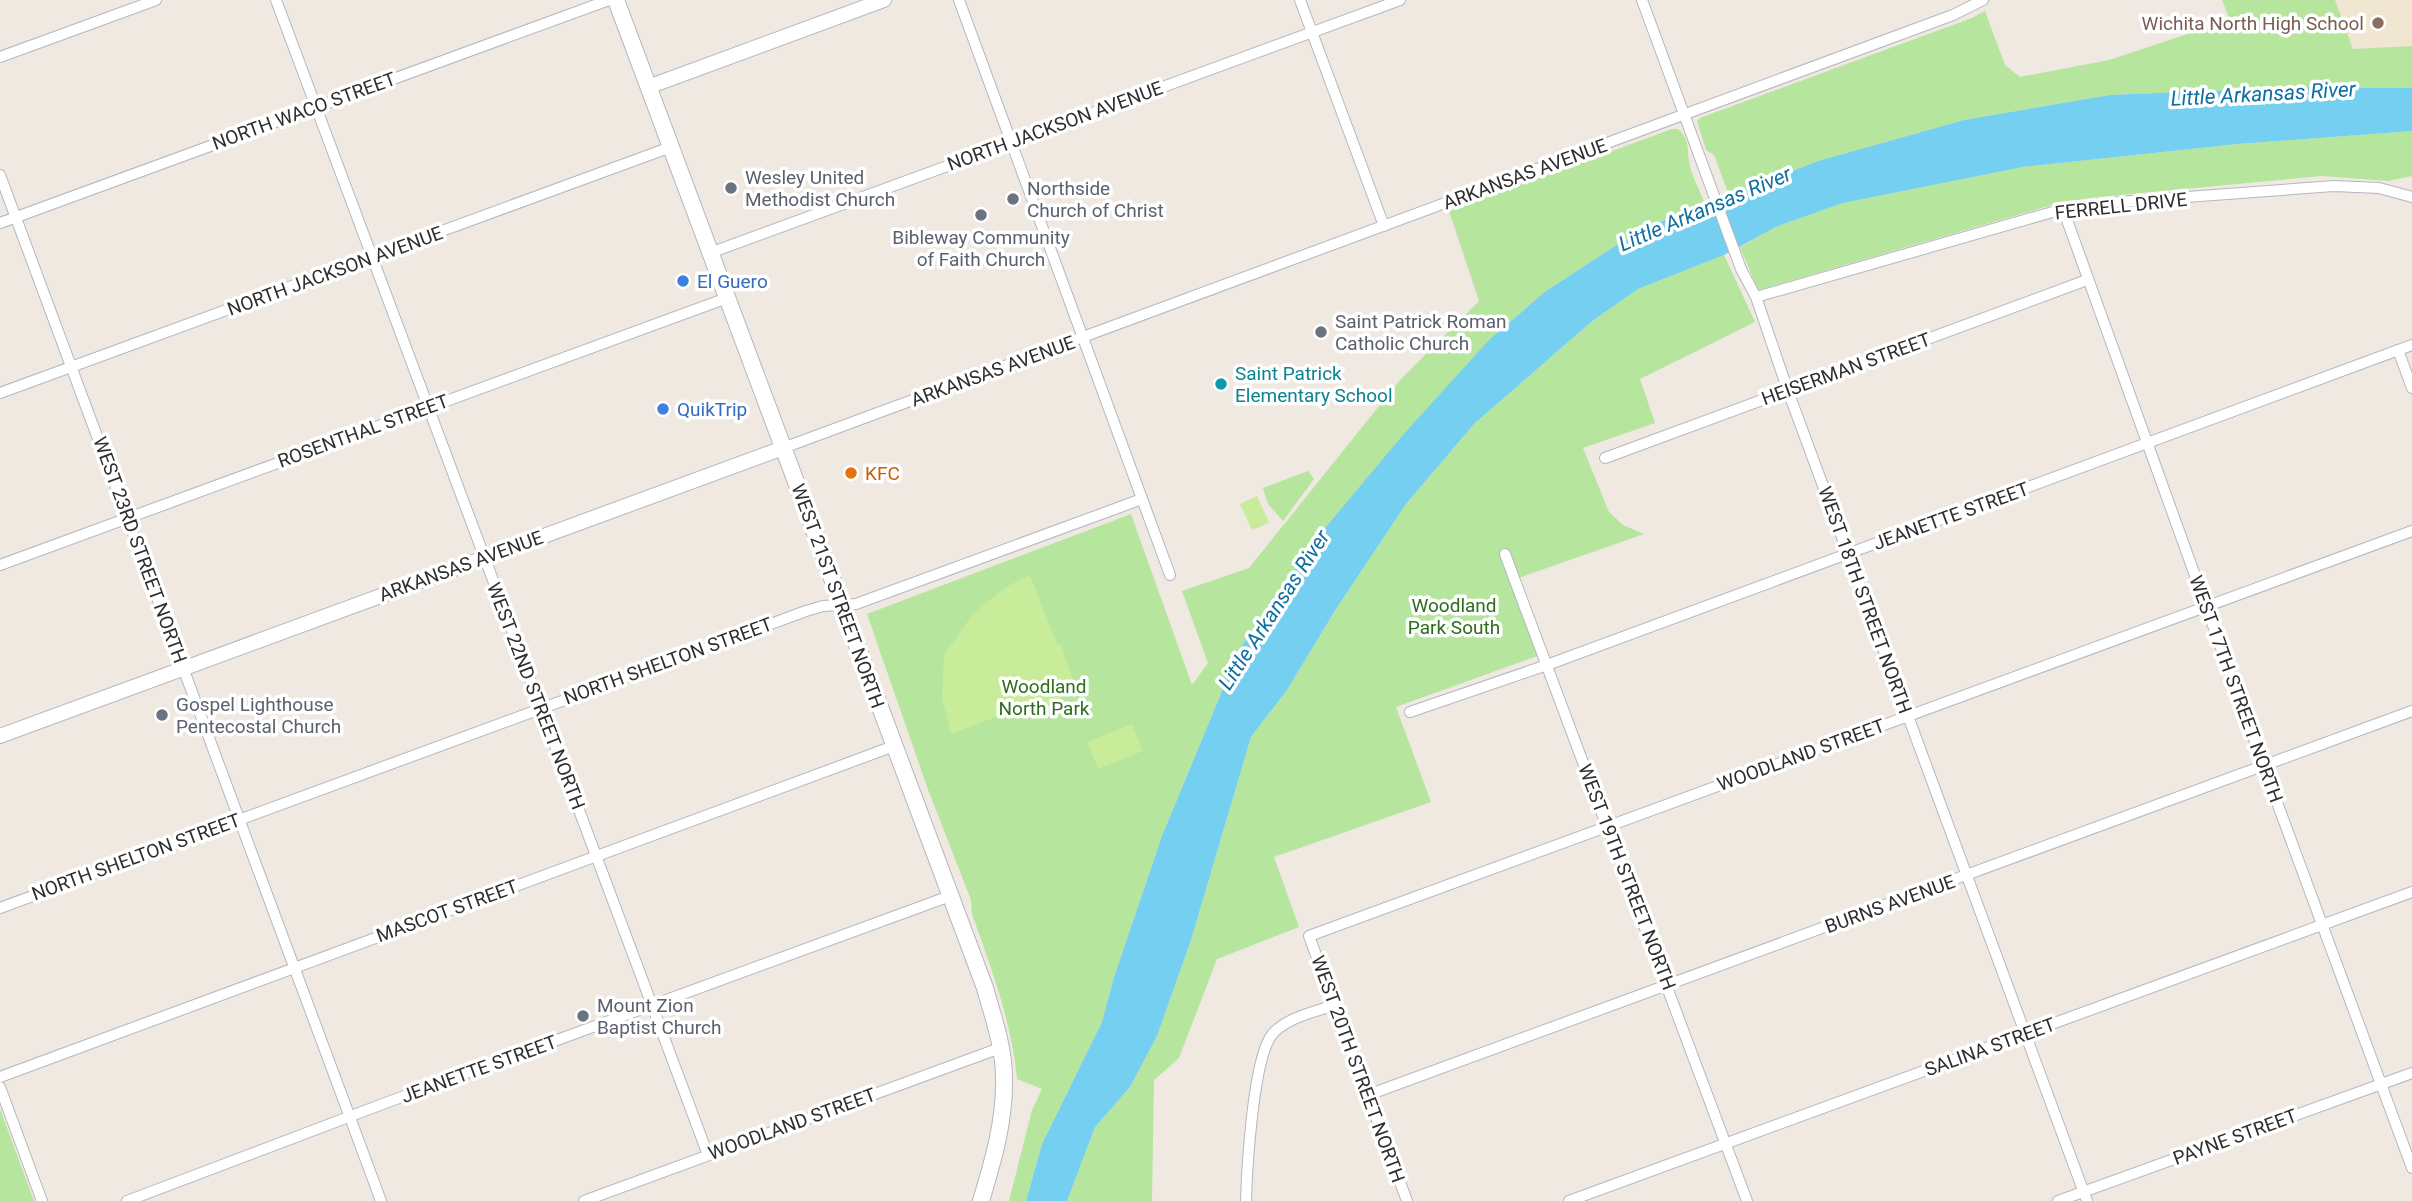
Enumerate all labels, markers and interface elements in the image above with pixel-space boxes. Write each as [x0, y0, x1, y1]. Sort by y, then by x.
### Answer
place label: Wichita North High School [2142, 12, 2364, 35]
marker: Wichita North High School [2370, 15, 2386, 31]
street label: NORTH WACO STREET [209, 67, 399, 155]
street label: NORTH JACKSON AVENUE [944, 76, 1166, 176]
water label: Little Arkansas River [2170, 77, 2357, 111]
street label: ARKANSAS AVENUE [1440, 134, 1610, 214]
water label: Little Arkansas River [1615, 161, 1796, 256]
place label: Wesley United Methodist Church [745, 166, 895, 211]
place label: Northside Church of Christ [1027, 177, 1164, 222]
marker: Wesley United Methodist Church [723, 180, 739, 196]
street label: FERRELL DRIVE [2054, 188, 2189, 224]
marker: Northside Church of Christ [1005, 191, 1021, 207]
marker: Bibleway Community of Faith Church [973, 207, 989, 223]
street label: NORTH JACKSON AVENUE [224, 221, 446, 321]
place label: Bibleway Community of Faith Church [892, 226, 1070, 271]
place label: El Guero [697, 270, 768, 293]
marker: El Guero [675, 273, 691, 289]
place label: Saint Patrick Roman Catholic Church [1335, 310, 1506, 355]
marker: Saint Patrick Roman Catholic Church [1313, 324, 1329, 340]
street label: HEISERMAN STREET [1758, 328, 1934, 410]
street label: ARKANSAS AVENUE [908, 331, 1078, 411]
place label: Saint Patrick Elementary School [1235, 362, 1393, 407]
marker: Saint Patrick Elementary School [1213, 376, 1229, 392]
street label: ROSENTHAL STREET [274, 389, 452, 473]
place label: QuikTrip [677, 398, 747, 421]
marker: QuikTrip [655, 401, 671, 417]
street label: WEST 23RD STREET NORTH [88, 434, 192, 666]
place label: KFC [865, 462, 900, 485]
marker: KFC [843, 465, 859, 481]
street label: JEANETTE STREET [1870, 477, 2032, 555]
street label: WEST 21ST STREET NORTH [787, 481, 889, 711]
street label: WEST 18TH STREET NORTH [1813, 483, 1917, 717]
water label: Little Arkansas River [1213, 525, 1335, 694]
street label: ARKANSAS AVENUE [376, 526, 546, 606]
street label: WEST 17TH STREET NORTH [2184, 572, 2288, 806]
street label: WEST 22ND STREET NORTH [482, 579, 590, 813]
park label: Woodland Park South [1408, 594, 1500, 639]
street label: NORTH SHELTON STREET [561, 613, 775, 709]
park label: Woodland North Park [999, 675, 1090, 720]
place label: Gospel Lighthouse Pentecostal Church [176, 693, 341, 738]
marker: Gospel Lighthouse Pentecostal Church [154, 707, 170, 723]
street label: WOODLAND STREET [1714, 714, 1888, 796]
street label: WEST 19TH STREET NORTH [1573, 761, 1681, 993]
street label: NORTH SHELTON STREET [29, 809, 243, 905]
street label: BURNS AVENUE [1822, 870, 1958, 938]
street label: MASCOT STREET [373, 875, 521, 947]
street label: WEST 20TH STREET NORTH [1306, 952, 1410, 1186]
place label: Mount Zion Baptist Church [597, 994, 721, 1039]
marker: Mount Zion Baptist Church [575, 1008, 591, 1024]
street label: SALINA STREET [1922, 1013, 2058, 1081]
street label: JEANETTE STREET [398, 1030, 560, 1108]
street label: WOODLAND STREET [705, 1083, 879, 1165]
street label: PAYNE STREET [2170, 1104, 2300, 1170]

